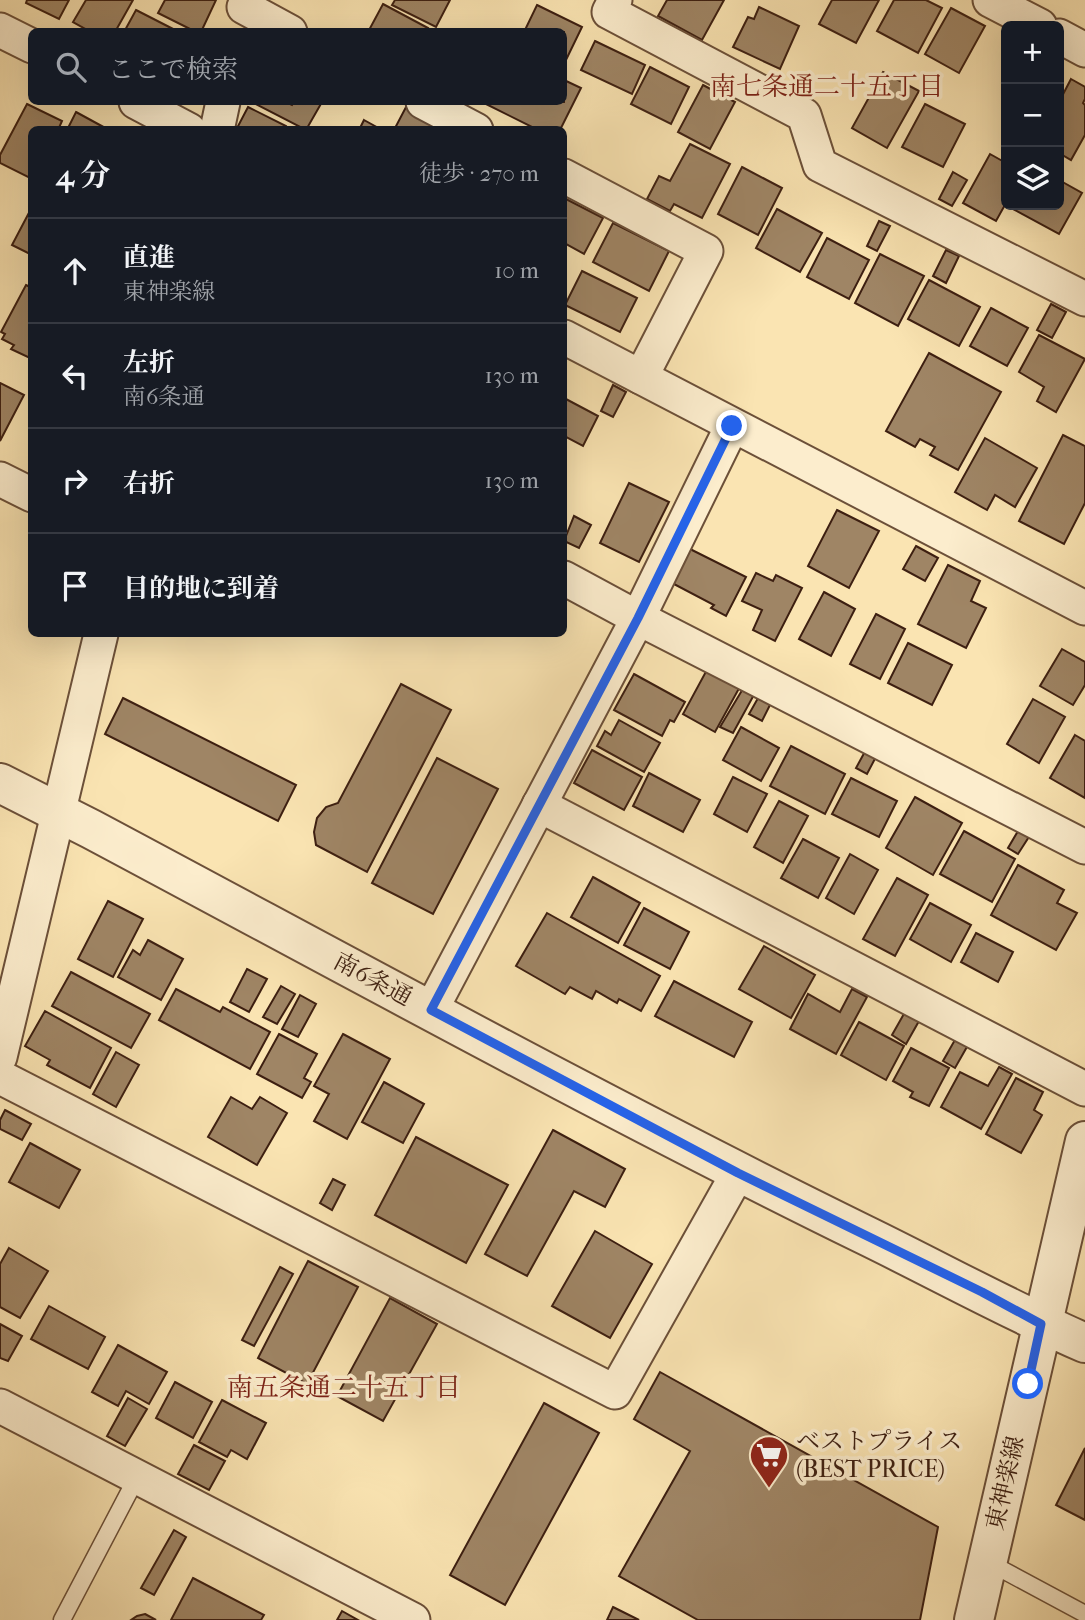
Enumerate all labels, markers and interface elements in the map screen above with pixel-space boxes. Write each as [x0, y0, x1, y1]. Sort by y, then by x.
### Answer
map controls [1001, 21, 1064, 210]
button: + [1001, 21, 1064, 84]
search box [28, 28, 567, 105]
icon: search [52, 48, 90, 86]
text: ここで検索 [108, 54, 238, 85]
district label: 南七条通二十五丁目 [710, 71, 944, 102]
button: − [1001, 84, 1064, 147]
button: layers [1001, 147, 1064, 210]
text: 4 分 [56, 158, 110, 193]
text: 徒歩 · 270 m [419, 160, 539, 187]
text: 直進 [123, 242, 175, 273]
icon: ahead [56, 252, 94, 290]
text: 10 m [494, 257, 539, 284]
text: 東神楽線 [123, 278, 215, 305]
text: 左折 [123, 347, 175, 378]
icon: left [56, 357, 94, 395]
text: 130 m [485, 362, 539, 389]
text: 南6条通 [123, 383, 204, 410]
route end [716, 410, 747, 441]
icon: right [56, 462, 94, 500]
text: 130 m [485, 467, 539, 494]
text: 右折 [123, 468, 175, 499]
icon: arrive [56, 567, 94, 605]
text: 目的地に到着 [123, 573, 279, 604]
street label: 南6条通 [329, 947, 417, 1011]
route start [1012, 1368, 1043, 1399]
district label: 南五条通二十五丁目 [227, 1372, 461, 1403]
place label: ベストプライス (BEST PRICE) [796, 1427, 962, 1483]
street label: 東神楽線 [981, 1433, 1029, 1533]
supermarket icon: ベストプライス (BEST PRICE) [748, 1434, 790, 1489]

